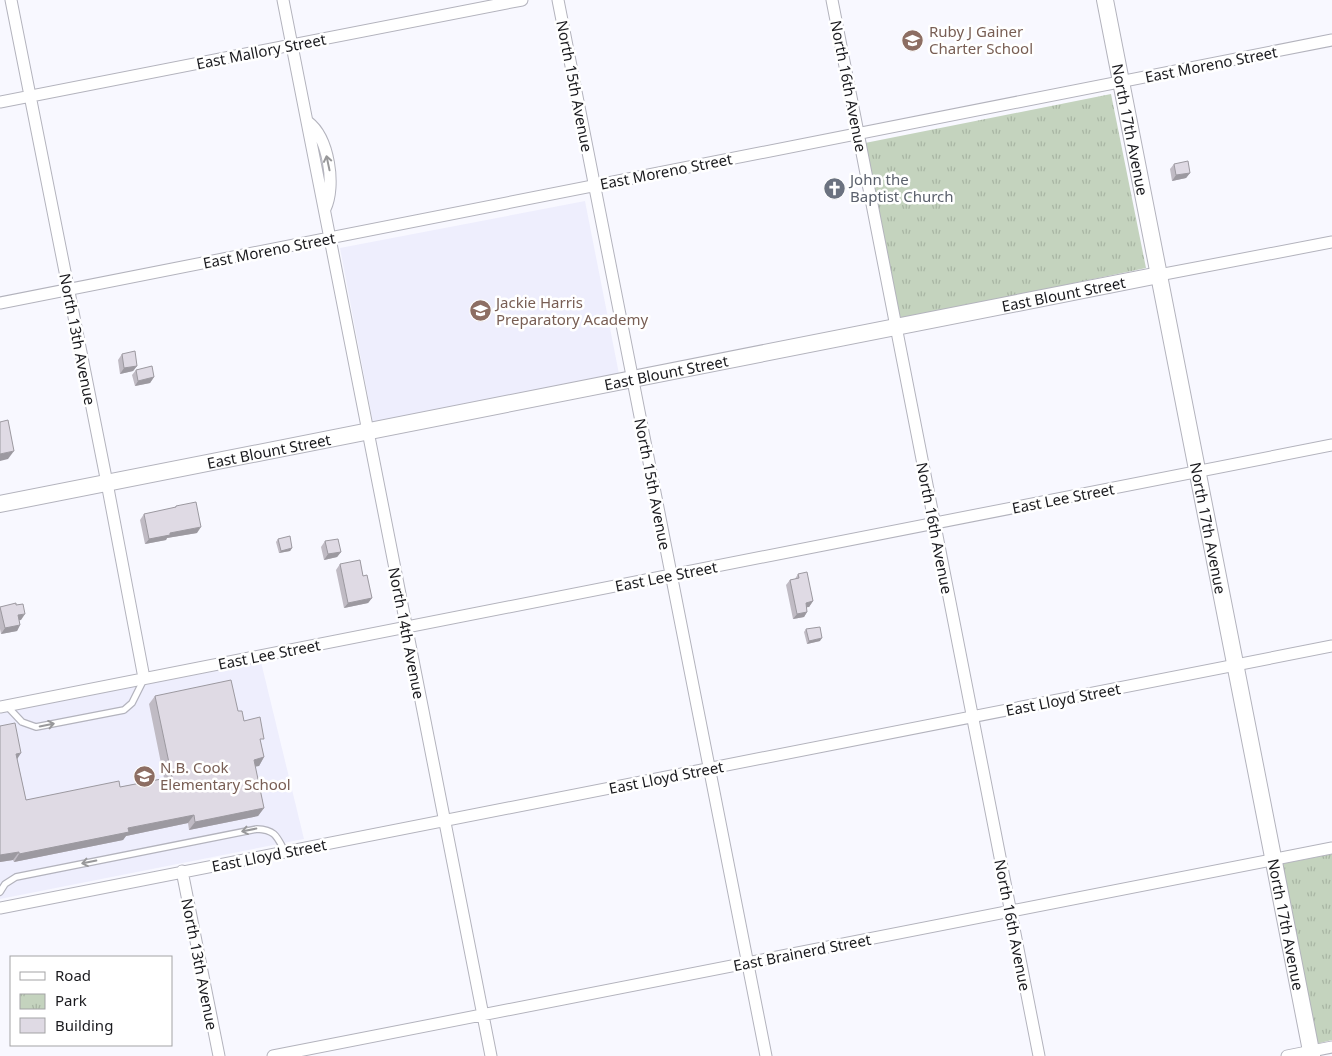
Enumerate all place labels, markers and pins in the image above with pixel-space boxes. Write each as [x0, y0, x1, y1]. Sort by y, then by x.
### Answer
place label: Ruby J Gainer Charter School [929, 21, 1033, 58]
school or university icon: Ruby J Gainer Charter School [901, 28, 925, 52]
place label: John the Baptist Church [848, 169, 954, 206]
church icon: John the Baptist Church [822, 176, 846, 200]
place label: Jackie Harris Preparatory Academy [494, 292, 649, 329]
school or university icon: Jackie Harris Preparatory Academy [468, 299, 492, 323]
place label: N.B. Cook Elementary School [160, 757, 291, 794]
school or university icon: N.B. Cook Elementary School [132, 764, 156, 788]

